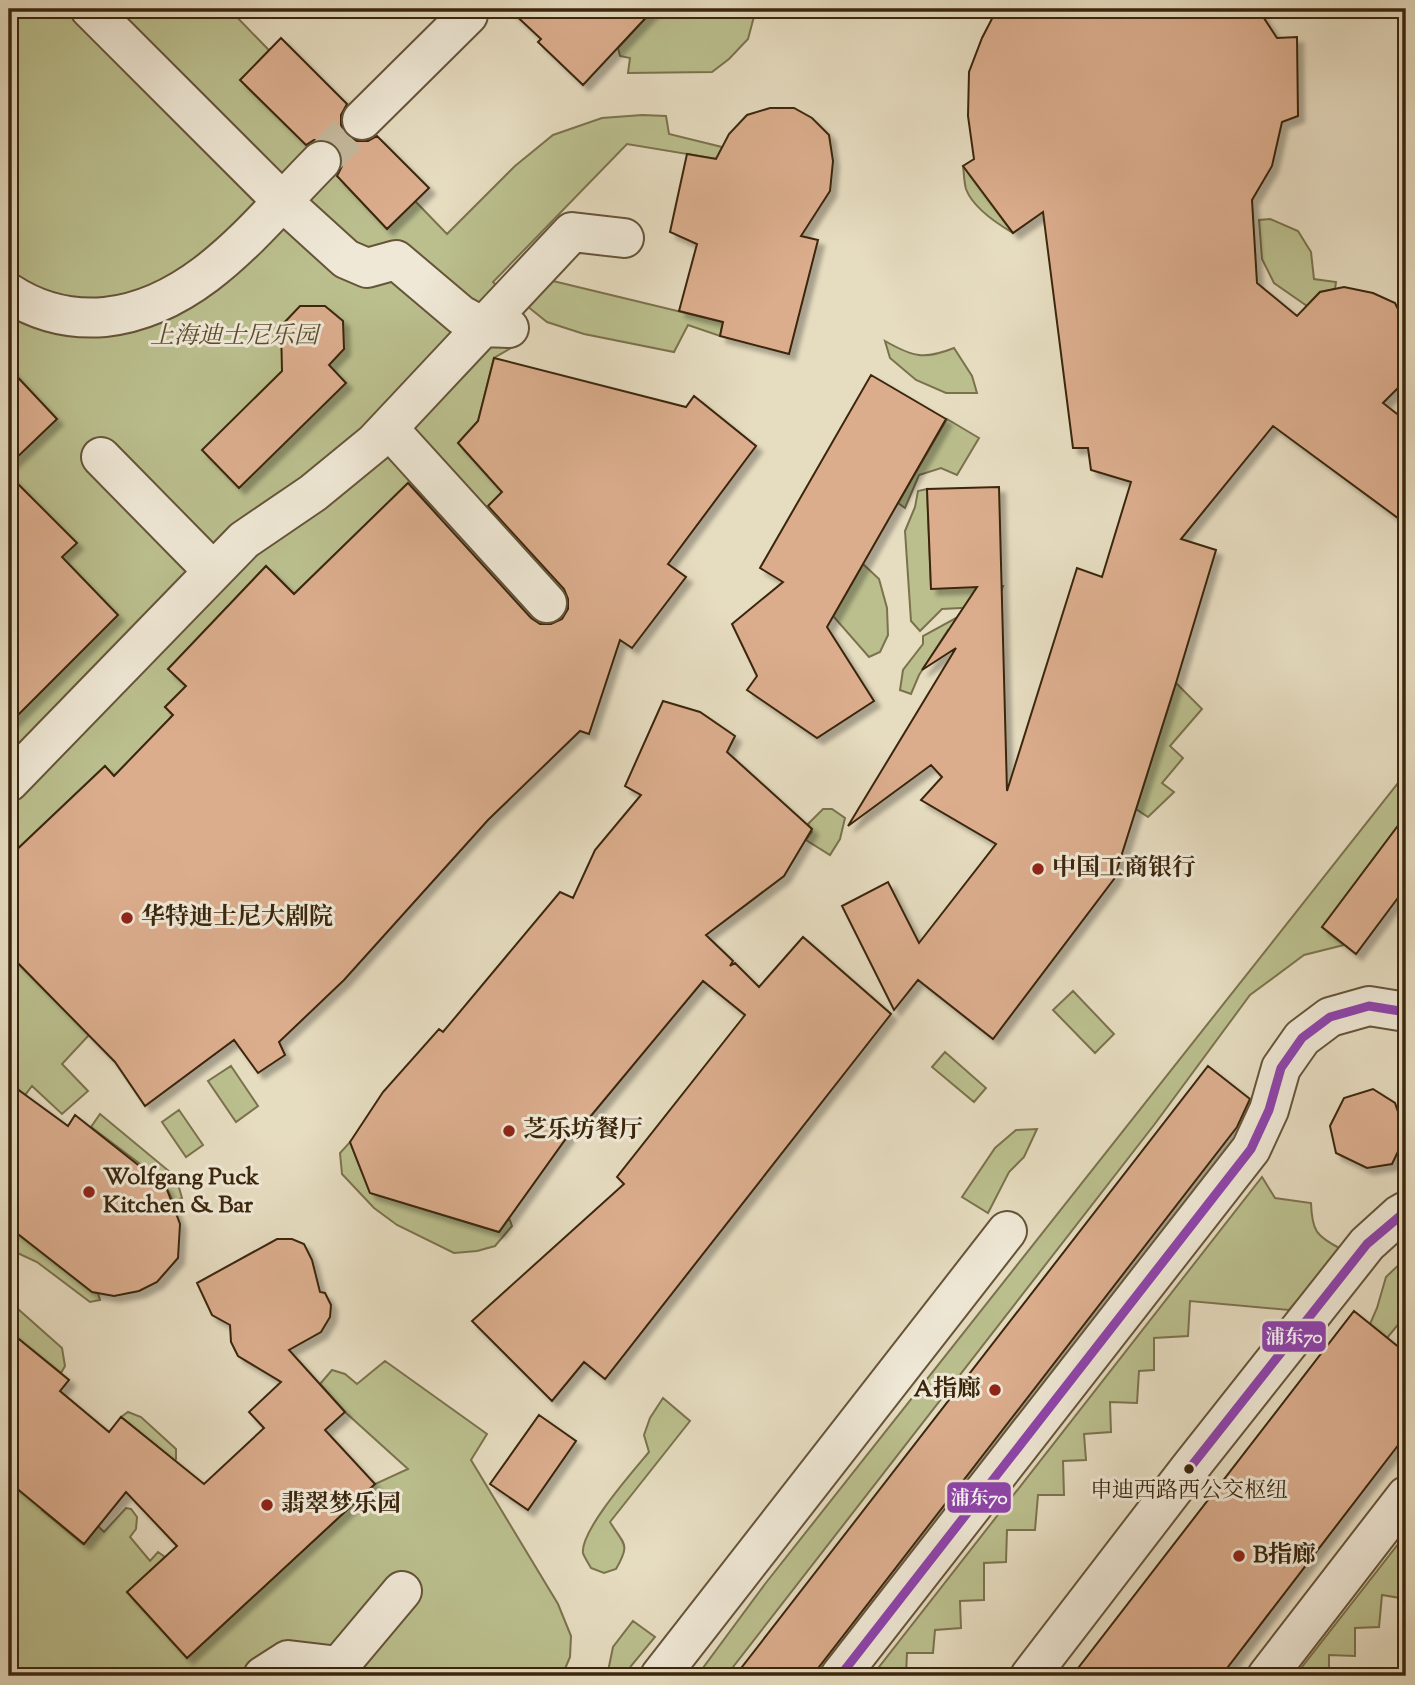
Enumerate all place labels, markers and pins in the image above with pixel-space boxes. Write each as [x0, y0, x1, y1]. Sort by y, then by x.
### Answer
place label: 中国工商银行 [1052, 852, 1196, 886]
marker: 中国工商银行 [1030, 861, 1046, 877]
place label: 华特迪士尼大剧院 [141, 901, 333, 935]
marker: 华特迪士尼大剧院 [119, 910, 135, 926]
place label: 芝乐坊餐厅 [523, 1114, 643, 1148]
marker: 芝乐坊餐厅 [501, 1123, 517, 1139]
place label: Wolfgang Puck Kitchen & Bar [103, 1161, 260, 1223]
marker: Wolfgang Puck Kitchen & Bar [81, 1184, 97, 1200]
place label: A指廊 [914, 1373, 981, 1407]
marker: A指廊 [987, 1382, 1003, 1398]
marker: 申迪西路西公交枢纽 [1182, 1462, 1196, 1476]
place label: 申迪西路西公交枢纽 [1090, 1476, 1288, 1508]
place label: 翡翠梦乐园 [281, 1488, 401, 1522]
marker: 翡翠梦乐园 [259, 1497, 275, 1513]
place label: B指廊 [1253, 1539, 1316, 1573]
marker: B指廊 [1231, 1548, 1247, 1564]

